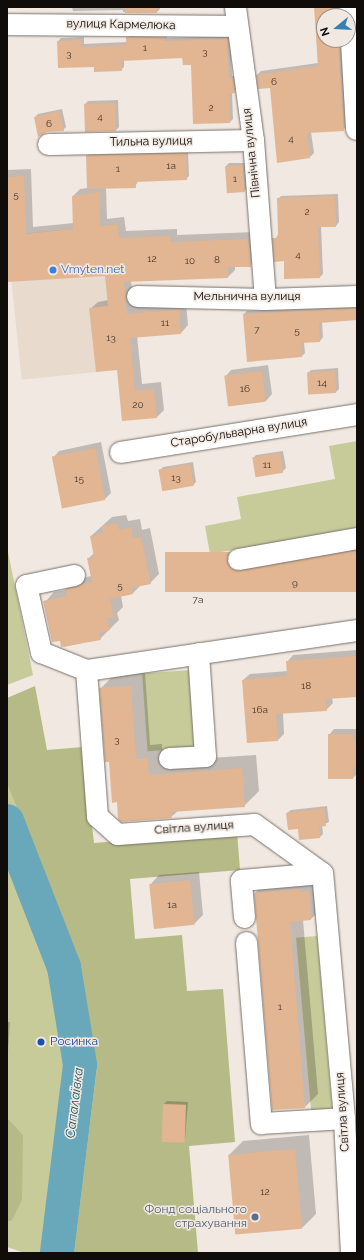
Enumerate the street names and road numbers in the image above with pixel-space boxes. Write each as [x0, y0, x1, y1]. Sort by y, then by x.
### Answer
street label: вулиця Кармелюка [66, 17, 176, 33]
street label: Північна вулиця [240, 107, 264, 199]
street label: Тильна вулиця [110, 134, 192, 150]
street label: Мельнична вулиця [193, 290, 301, 304]
street label: Старобульварна вулиця [170, 415, 308, 451]
street label: Світла вулиця [154, 818, 234, 838]
street label: Світла вулиця [333, 1072, 353, 1152]

